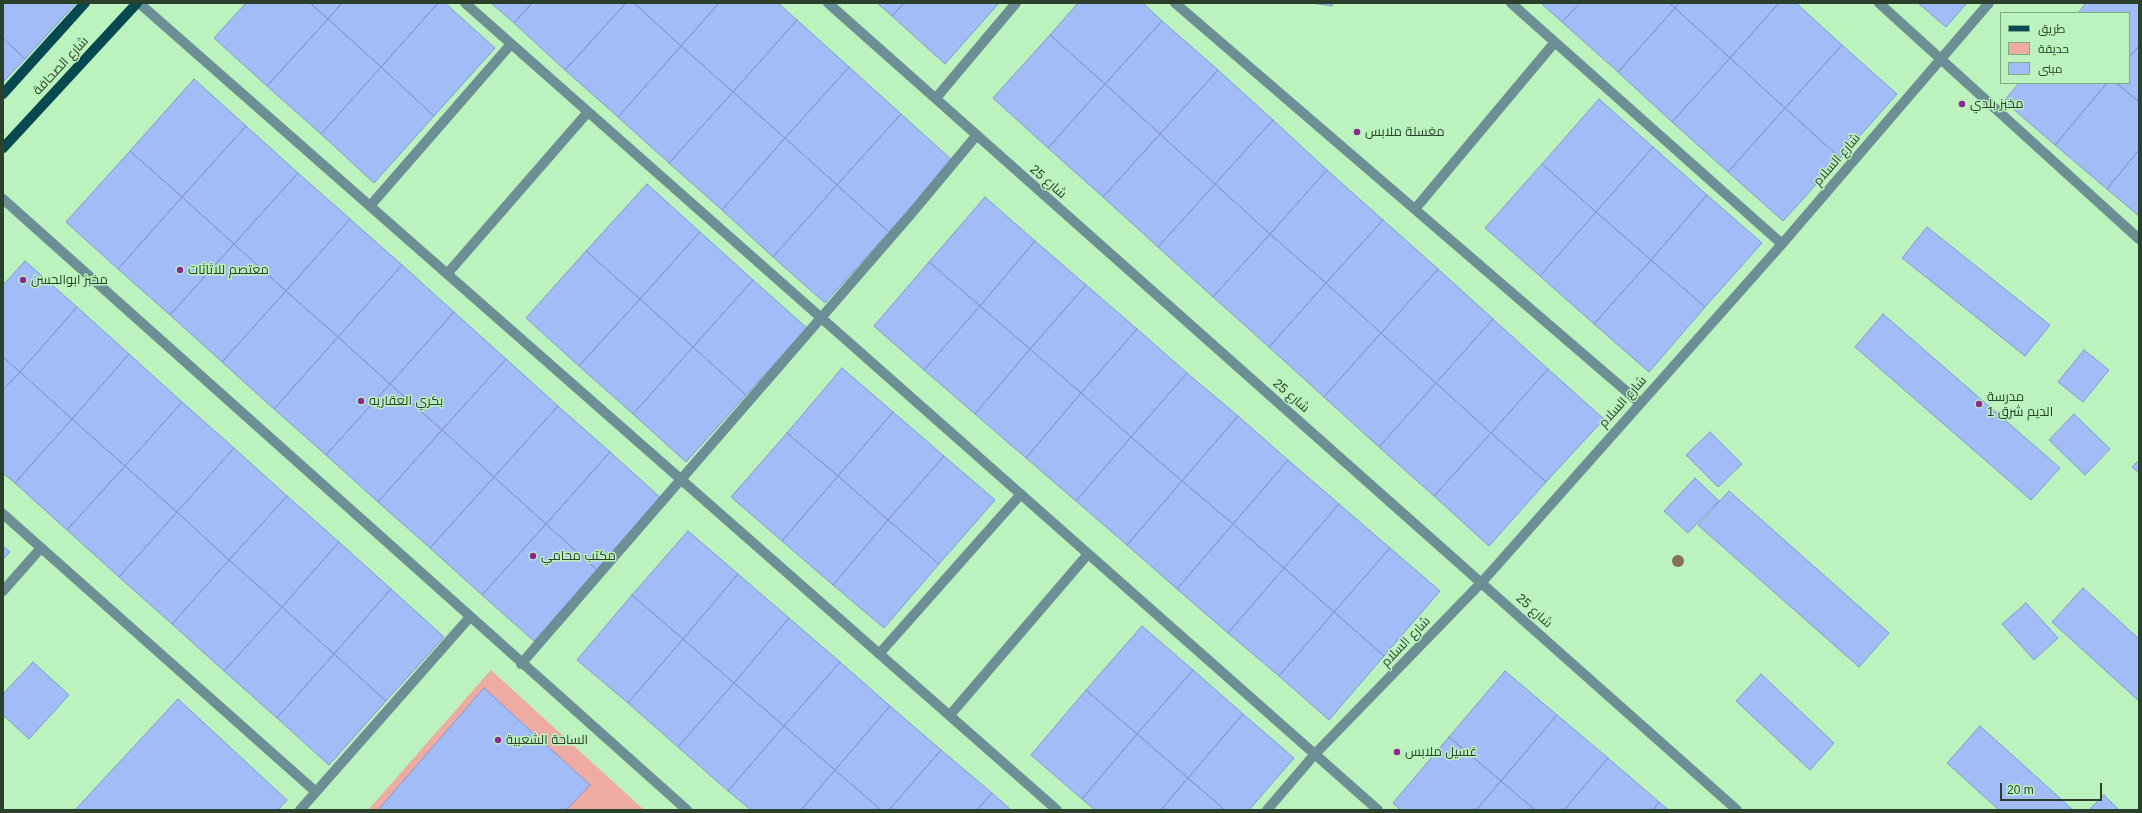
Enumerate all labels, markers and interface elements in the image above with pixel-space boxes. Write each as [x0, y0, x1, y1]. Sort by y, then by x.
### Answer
legend [2000, 12, 2130, 84]
text: طريق [2038, 22, 2065, 36]
street label: شارع الصحافة [30, 34, 92, 98]
text: حديقة [2038, 42, 2069, 56]
text: مبنى [2038, 62, 2063, 76]
place label: مخبز بلدي [1970, 96, 2024, 112]
marker: مخبز بلدي [1957, 99, 1967, 109]
place label: مغسلة ملابس [1365, 124, 1445, 140]
marker: مغسلة ملابس [1352, 127, 1362, 137]
street label: شارع السلام [1810, 131, 1864, 189]
street label: شارع 25 [1027, 162, 1069, 202]
place label: معتصم للاثاثات [188, 262, 269, 278]
marker: معتصم للاثاثات [175, 265, 185, 275]
place label: مخبز ابوالحسن [31, 272, 108, 288]
marker: مخبز ابوالحسن [18, 275, 28, 285]
street label: شارع السلام [1596, 373, 1650, 431]
street label: شارع 25 [1270, 376, 1312, 416]
place label: مدرسة الديم شرق 1 [1987, 389, 2053, 420]
place label: بكري العقاريه [369, 393, 443, 409]
marker: بكري العقاريه [356, 396, 366, 406]
marker: مدرسة الديم شرق 1 [1974, 399, 1984, 409]
place label: مكتب محامي [541, 548, 616, 564]
marker: مكتب محامي [528, 551, 538, 561]
street label: شارع 25 [1513, 591, 1555, 631]
street label: شارع السلام [1378, 614, 1434, 670]
place label: الساحة الشعبية [506, 732, 588, 748]
marker: الساحة الشعبية [493, 735, 503, 745]
place label: غسيل ملابس [1405, 744, 1477, 760]
marker: غسيل ملابس [1392, 747, 1402, 757]
scale bar [2002, 775, 2104, 801]
text: 20 m [2007, 783, 2034, 797]

